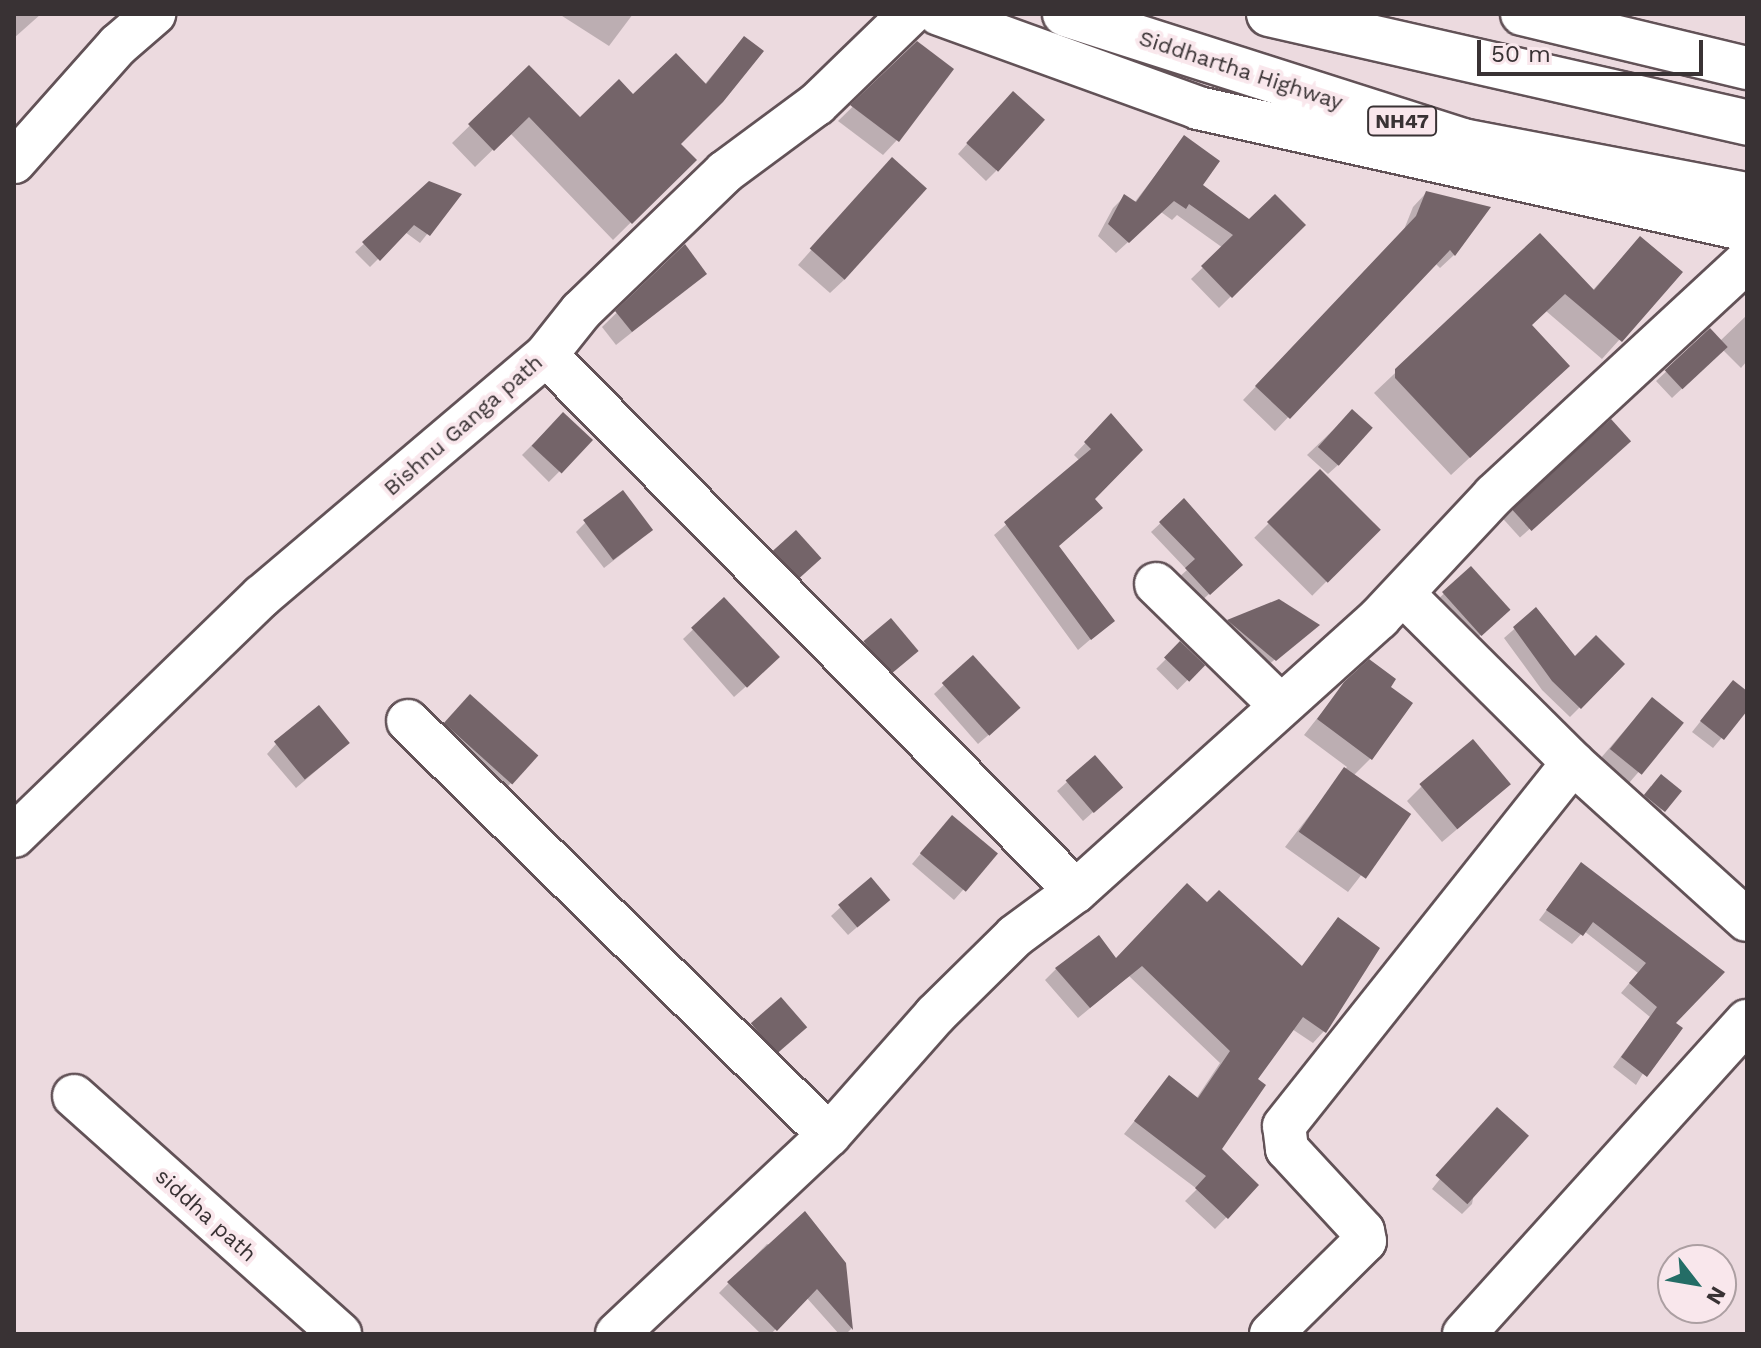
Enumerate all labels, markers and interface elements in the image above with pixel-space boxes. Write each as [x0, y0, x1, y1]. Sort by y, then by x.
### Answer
scale bar [1481, 24, 1707, 74]
street label: Siddhartha Highway [1136, 25, 1346, 115]
text: 50 m [1491, 40, 1551, 68]
road number: NH47 [1366, 105, 1438, 137]
street label: Bishnu Ganga path [378, 349, 548, 501]
street label: siddha path [150, 1163, 262, 1267]
north arrow [1657, 1244, 1737, 1324]
text: N [1701, 1282, 1731, 1309]

